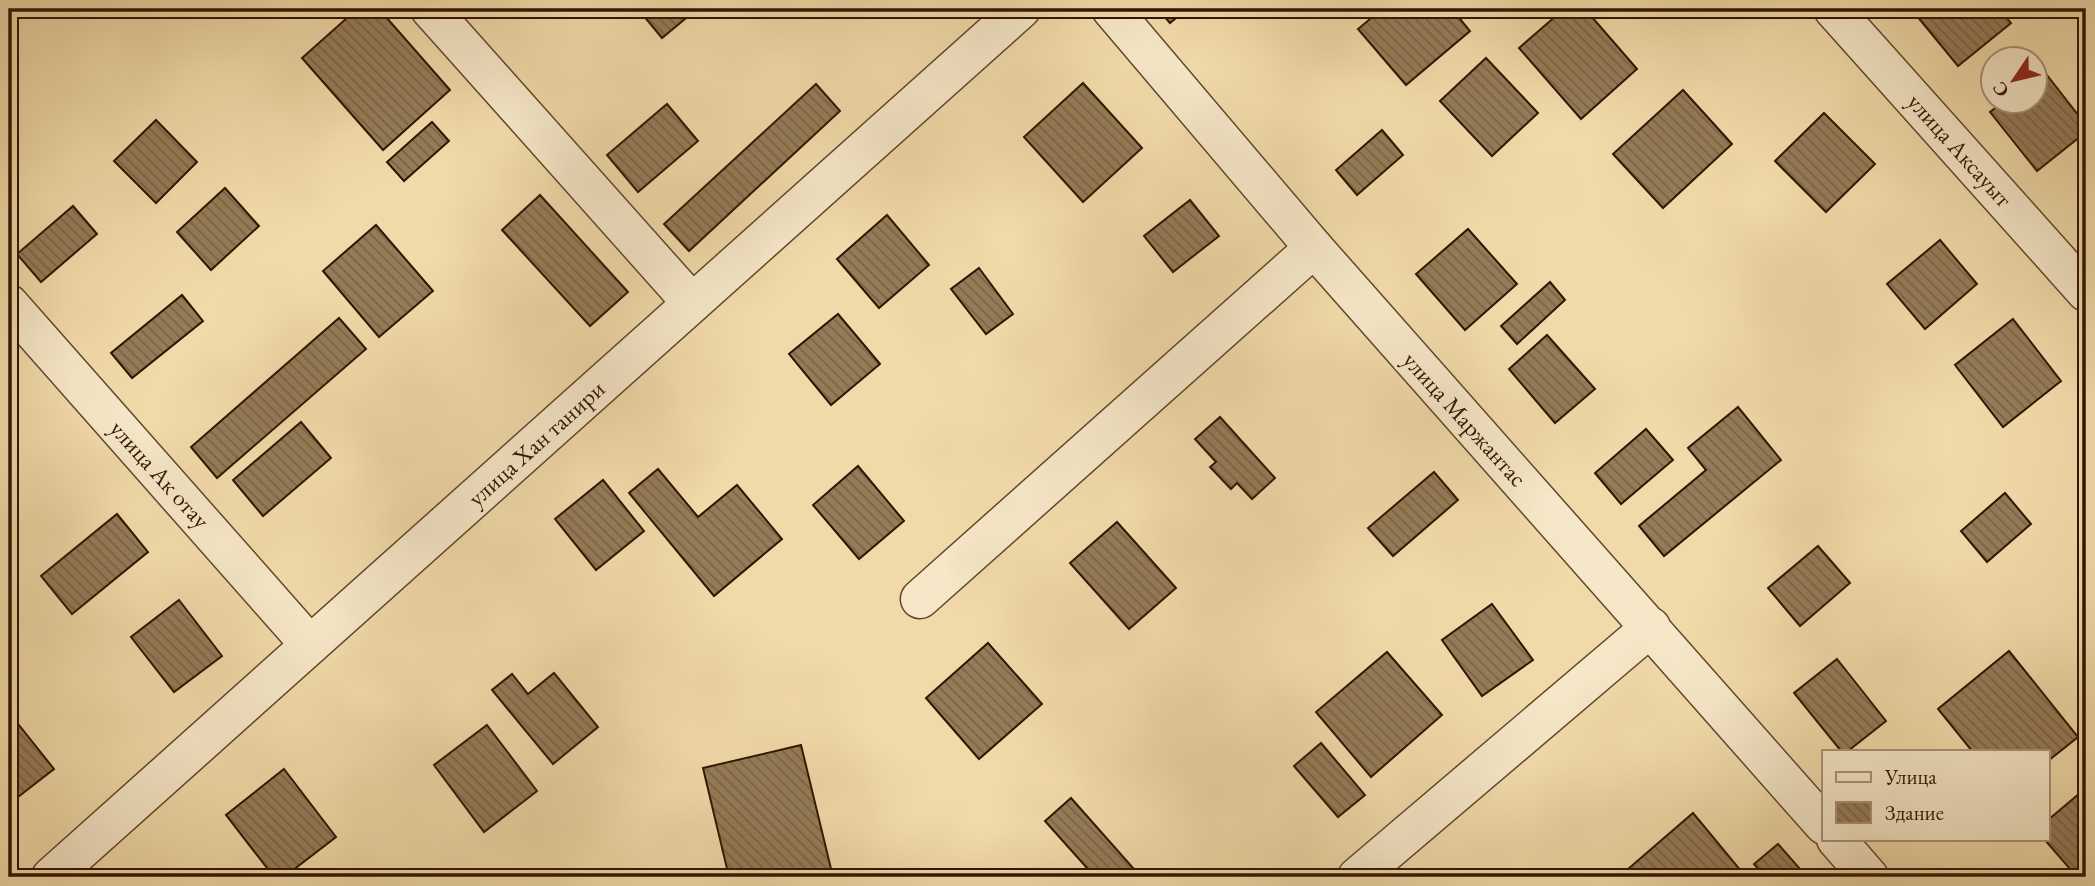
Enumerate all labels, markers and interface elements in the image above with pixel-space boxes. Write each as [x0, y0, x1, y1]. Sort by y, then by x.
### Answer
north arrow [1980, 46, 2050, 116]
text: С [1986, 77, 2015, 102]
street label: улица Аксауыт [1901, 87, 2019, 213]
street label: улица Маржантас [1396, 345, 1534, 493]
street label: улица Хан танири [461, 373, 611, 513]
street label: улица Ак отау [103, 413, 217, 535]
legend [1822, 750, 2050, 840]
text: Улица [1884, 763, 1937, 790]
text: Здание [1885, 799, 1944, 826]

